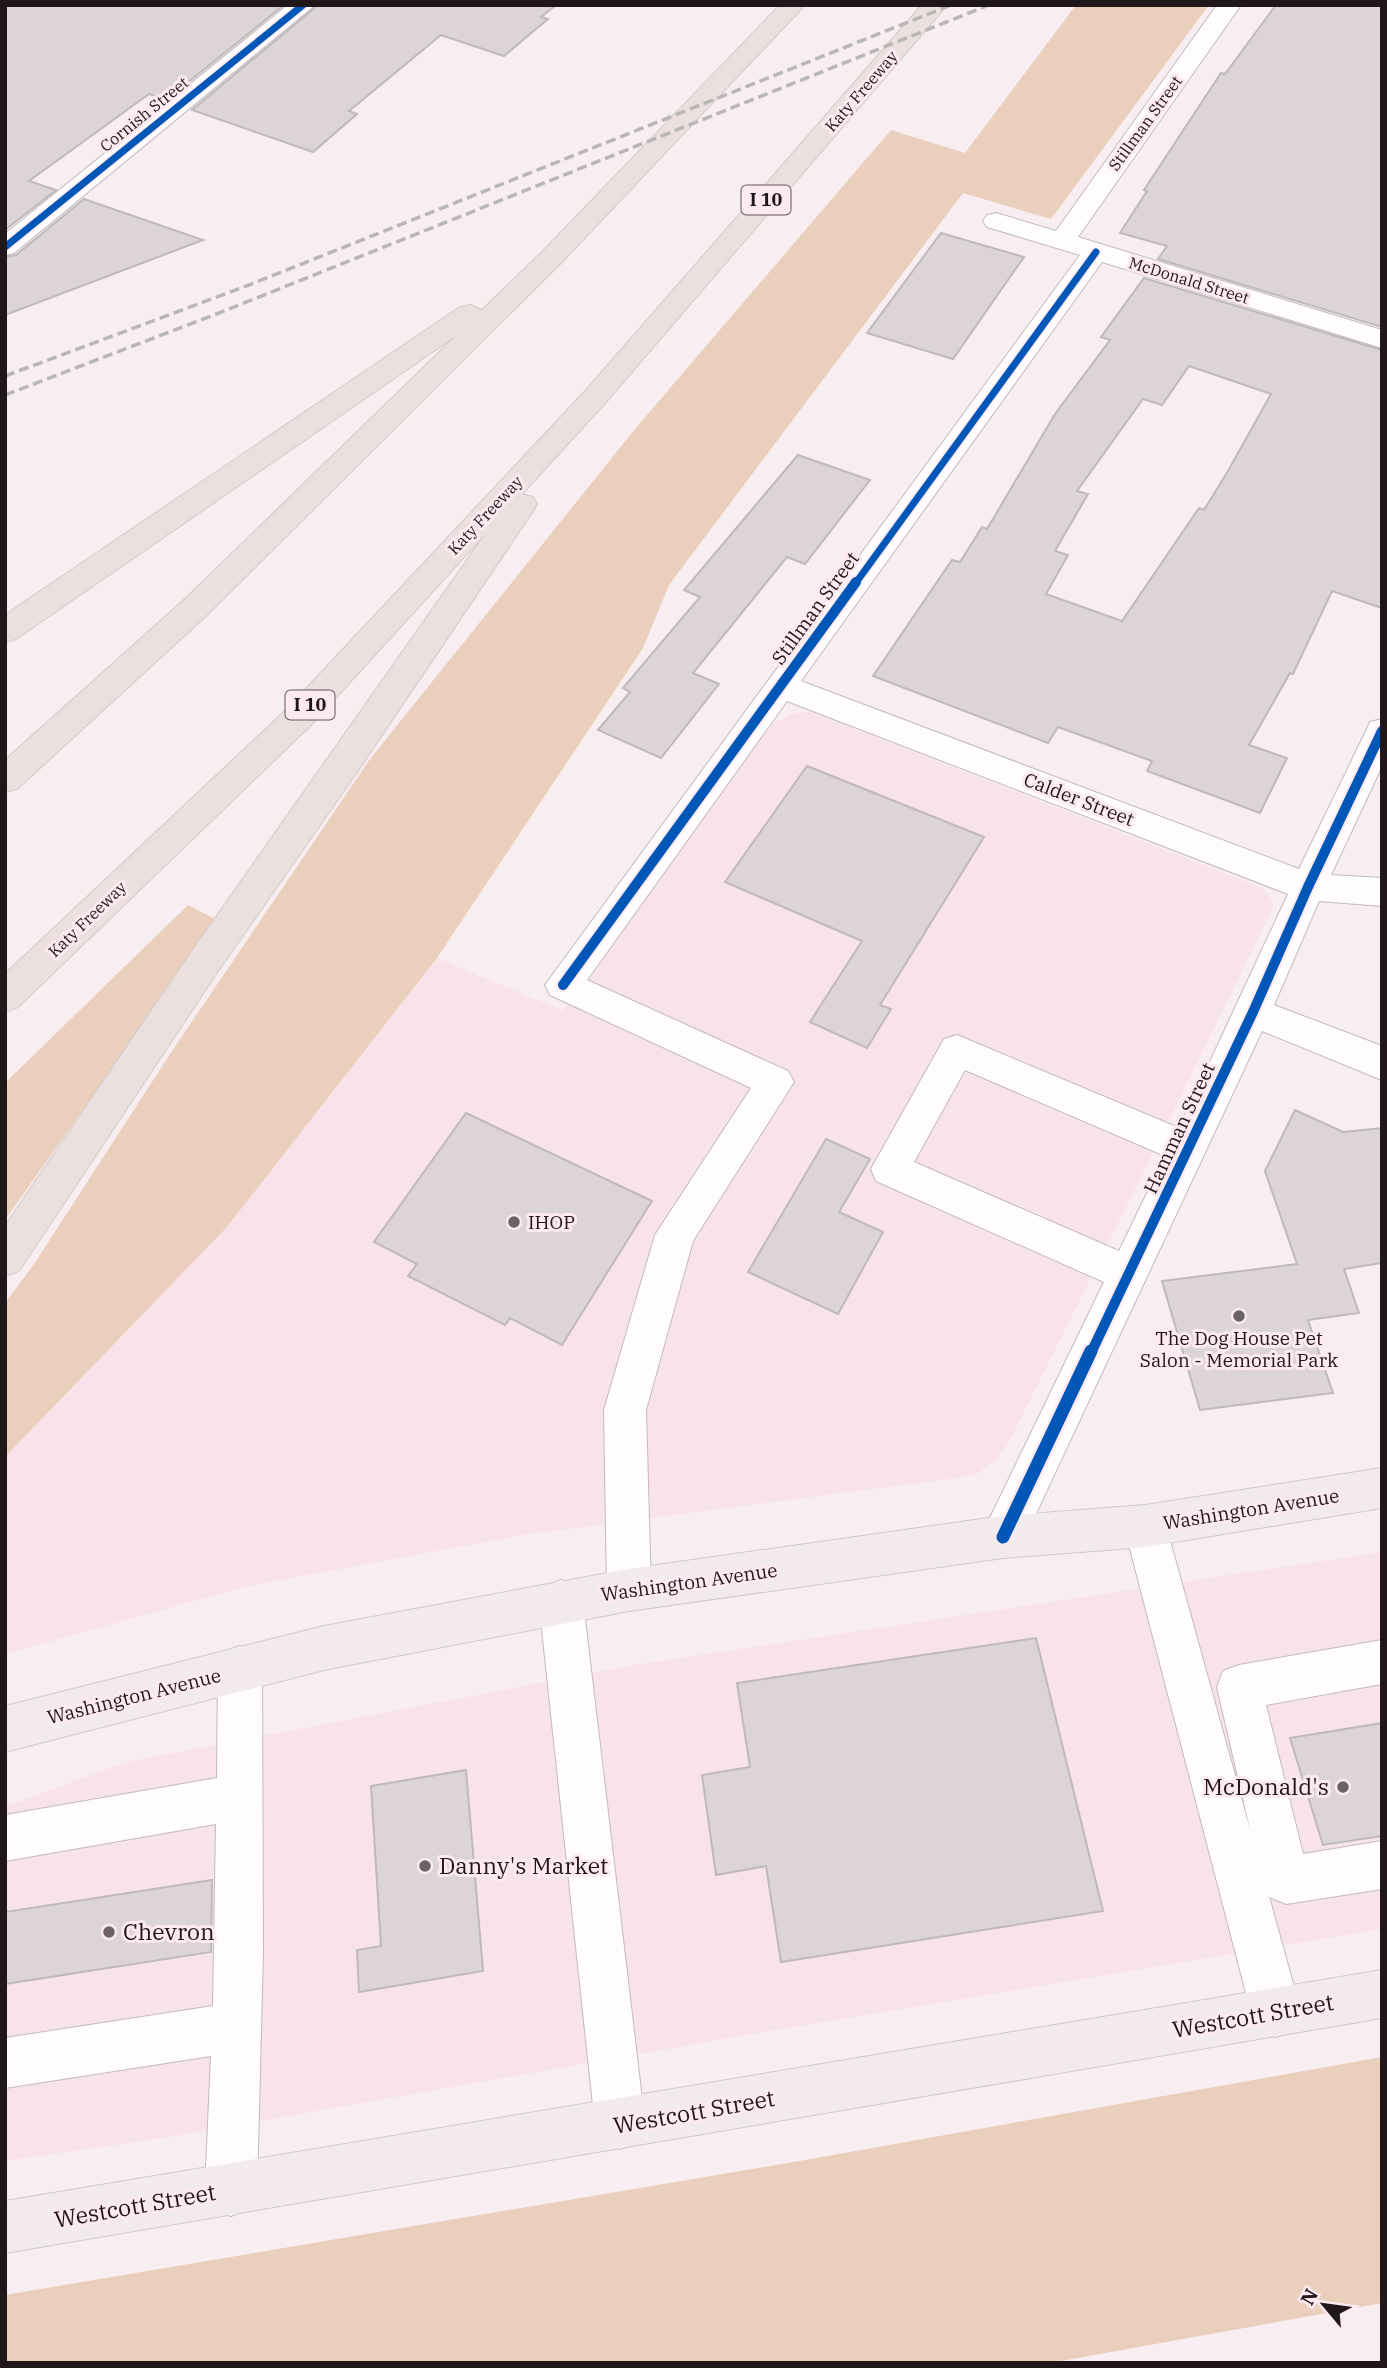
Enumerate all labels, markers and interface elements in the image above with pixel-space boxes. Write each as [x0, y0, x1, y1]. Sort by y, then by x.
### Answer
street label: Katy Freeway [820, 46, 902, 136]
street label: Stillman Street [1104, 71, 1186, 174]
street label: Cornish Street [96, 72, 193, 156]
road number: I 10 [742, 186, 790, 215]
street label: McDonald Street [1126, 252, 1252, 308]
street label: Katy Freeway [443, 471, 527, 559]
street label: Stillman Street [766, 547, 864, 669]
road number: I 10 [286, 690, 334, 720]
street label: Calder Street [1020, 767, 1138, 831]
street label: Katy Freeway [44, 876, 131, 961]
street label: Hamman Street [1138, 1058, 1220, 1197]
place label: IHOP [528, 1210, 575, 1234]
marker: IHOP [506, 1214, 522, 1230]
marker: The Dog House Pet Salon - Memorial Park [1231, 1308, 1247, 1324]
place label: The Dog House Pet Salon - Memorial Park [1140, 1326, 1338, 1372]
street label: Washington Avenue [1161, 1483, 1341, 1535]
street label: Washington Avenue [599, 1558, 779, 1606]
street label: Washington Avenue [45, 1663, 223, 1729]
place label: McDonald's [1203, 1771, 1329, 1801]
marker: McDonald's [1335, 1779, 1351, 1795]
place label: Danny's Market [439, 1850, 608, 1880]
marker: Danny's Market [417, 1858, 433, 1874]
place label: Chevron [123, 1916, 215, 1946]
marker: Chevron [101, 1924, 117, 1940]
street label: Westcott Street [1170, 1986, 1336, 2044]
street label: Westcott Street [611, 2082, 777, 2140]
street label: Westcott Street [52, 2176, 218, 2234]
north arrow [1289, 2270, 1359, 2340]
text: N [1295, 2284, 1323, 2309]

